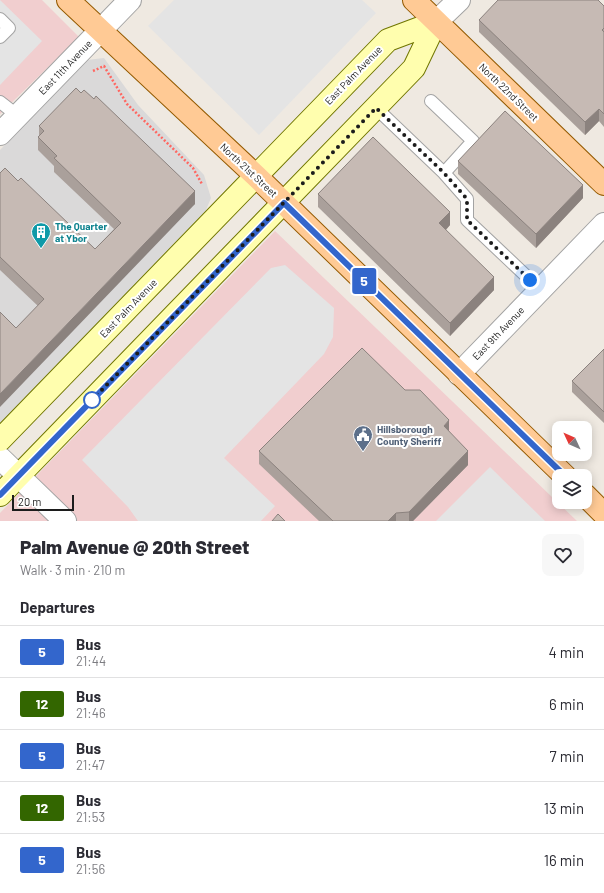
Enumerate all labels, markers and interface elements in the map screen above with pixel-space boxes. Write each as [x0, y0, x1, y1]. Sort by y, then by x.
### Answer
street label: East 11th Avenue [36, 37, 94, 97]
street label: East Palm Avenue [322, 43, 384, 107]
street label: North 22nd Street [477, 61, 541, 124]
street label: North 21st Street [218, 141, 280, 200]
place label: The Quarter at Ybor [55, 220, 107, 244]
building icon: The Quarter at Ybor [30, 221, 52, 249]
line badge: 5 [351, 268, 377, 294]
your location [520, 270, 540, 290]
text: 5 [360, 272, 368, 289]
street label: East Palm Avenue [97, 276, 159, 340]
street label: East 9th Avenue [470, 304, 526, 362]
unlabelled marker [83, 391, 101, 409]
north arrow [552, 421, 592, 461]
map controls [552, 421, 592, 509]
place label: Hillsborough County Sheriff [377, 423, 442, 447]
public building icon: Hillsborough County Sheriff [352, 424, 374, 452]
button: layers [552, 469, 592, 509]
scale bar [12, 493, 74, 512]
text: 20 m [18, 495, 41, 508]
button: heart [542, 534, 584, 576]
text: Palm Avenue @ 20th Street [20, 535, 249, 558]
text: Walk · 3 min · 210 m [20, 562, 125, 578]
text: Departures [20, 598, 95, 616]
text: Bus [76, 635, 101, 653]
text: 5 [38, 643, 46, 660]
text: 4 min [548, 643, 584, 661]
text: 21:44 [76, 653, 106, 669]
text: Bus [76, 687, 101, 705]
text: 12 [36, 695, 48, 712]
text: 6 min [549, 695, 584, 713]
text: 21:46 [76, 705, 106, 721]
text: Bus [76, 739, 101, 757]
text: 5 [38, 747, 46, 764]
text: 7 min [550, 747, 584, 765]
text: 21:47 [76, 757, 105, 773]
text: Bus [76, 791, 101, 809]
text: 12 [36, 799, 48, 816]
text: 13 min [544, 799, 584, 817]
text: 21:53 [76, 809, 105, 825]
text: Bus [76, 843, 101, 861]
text: 5 [38, 851, 46, 868]
text: 16 min [544, 851, 584, 869]
text: 21:56 [76, 861, 105, 877]

